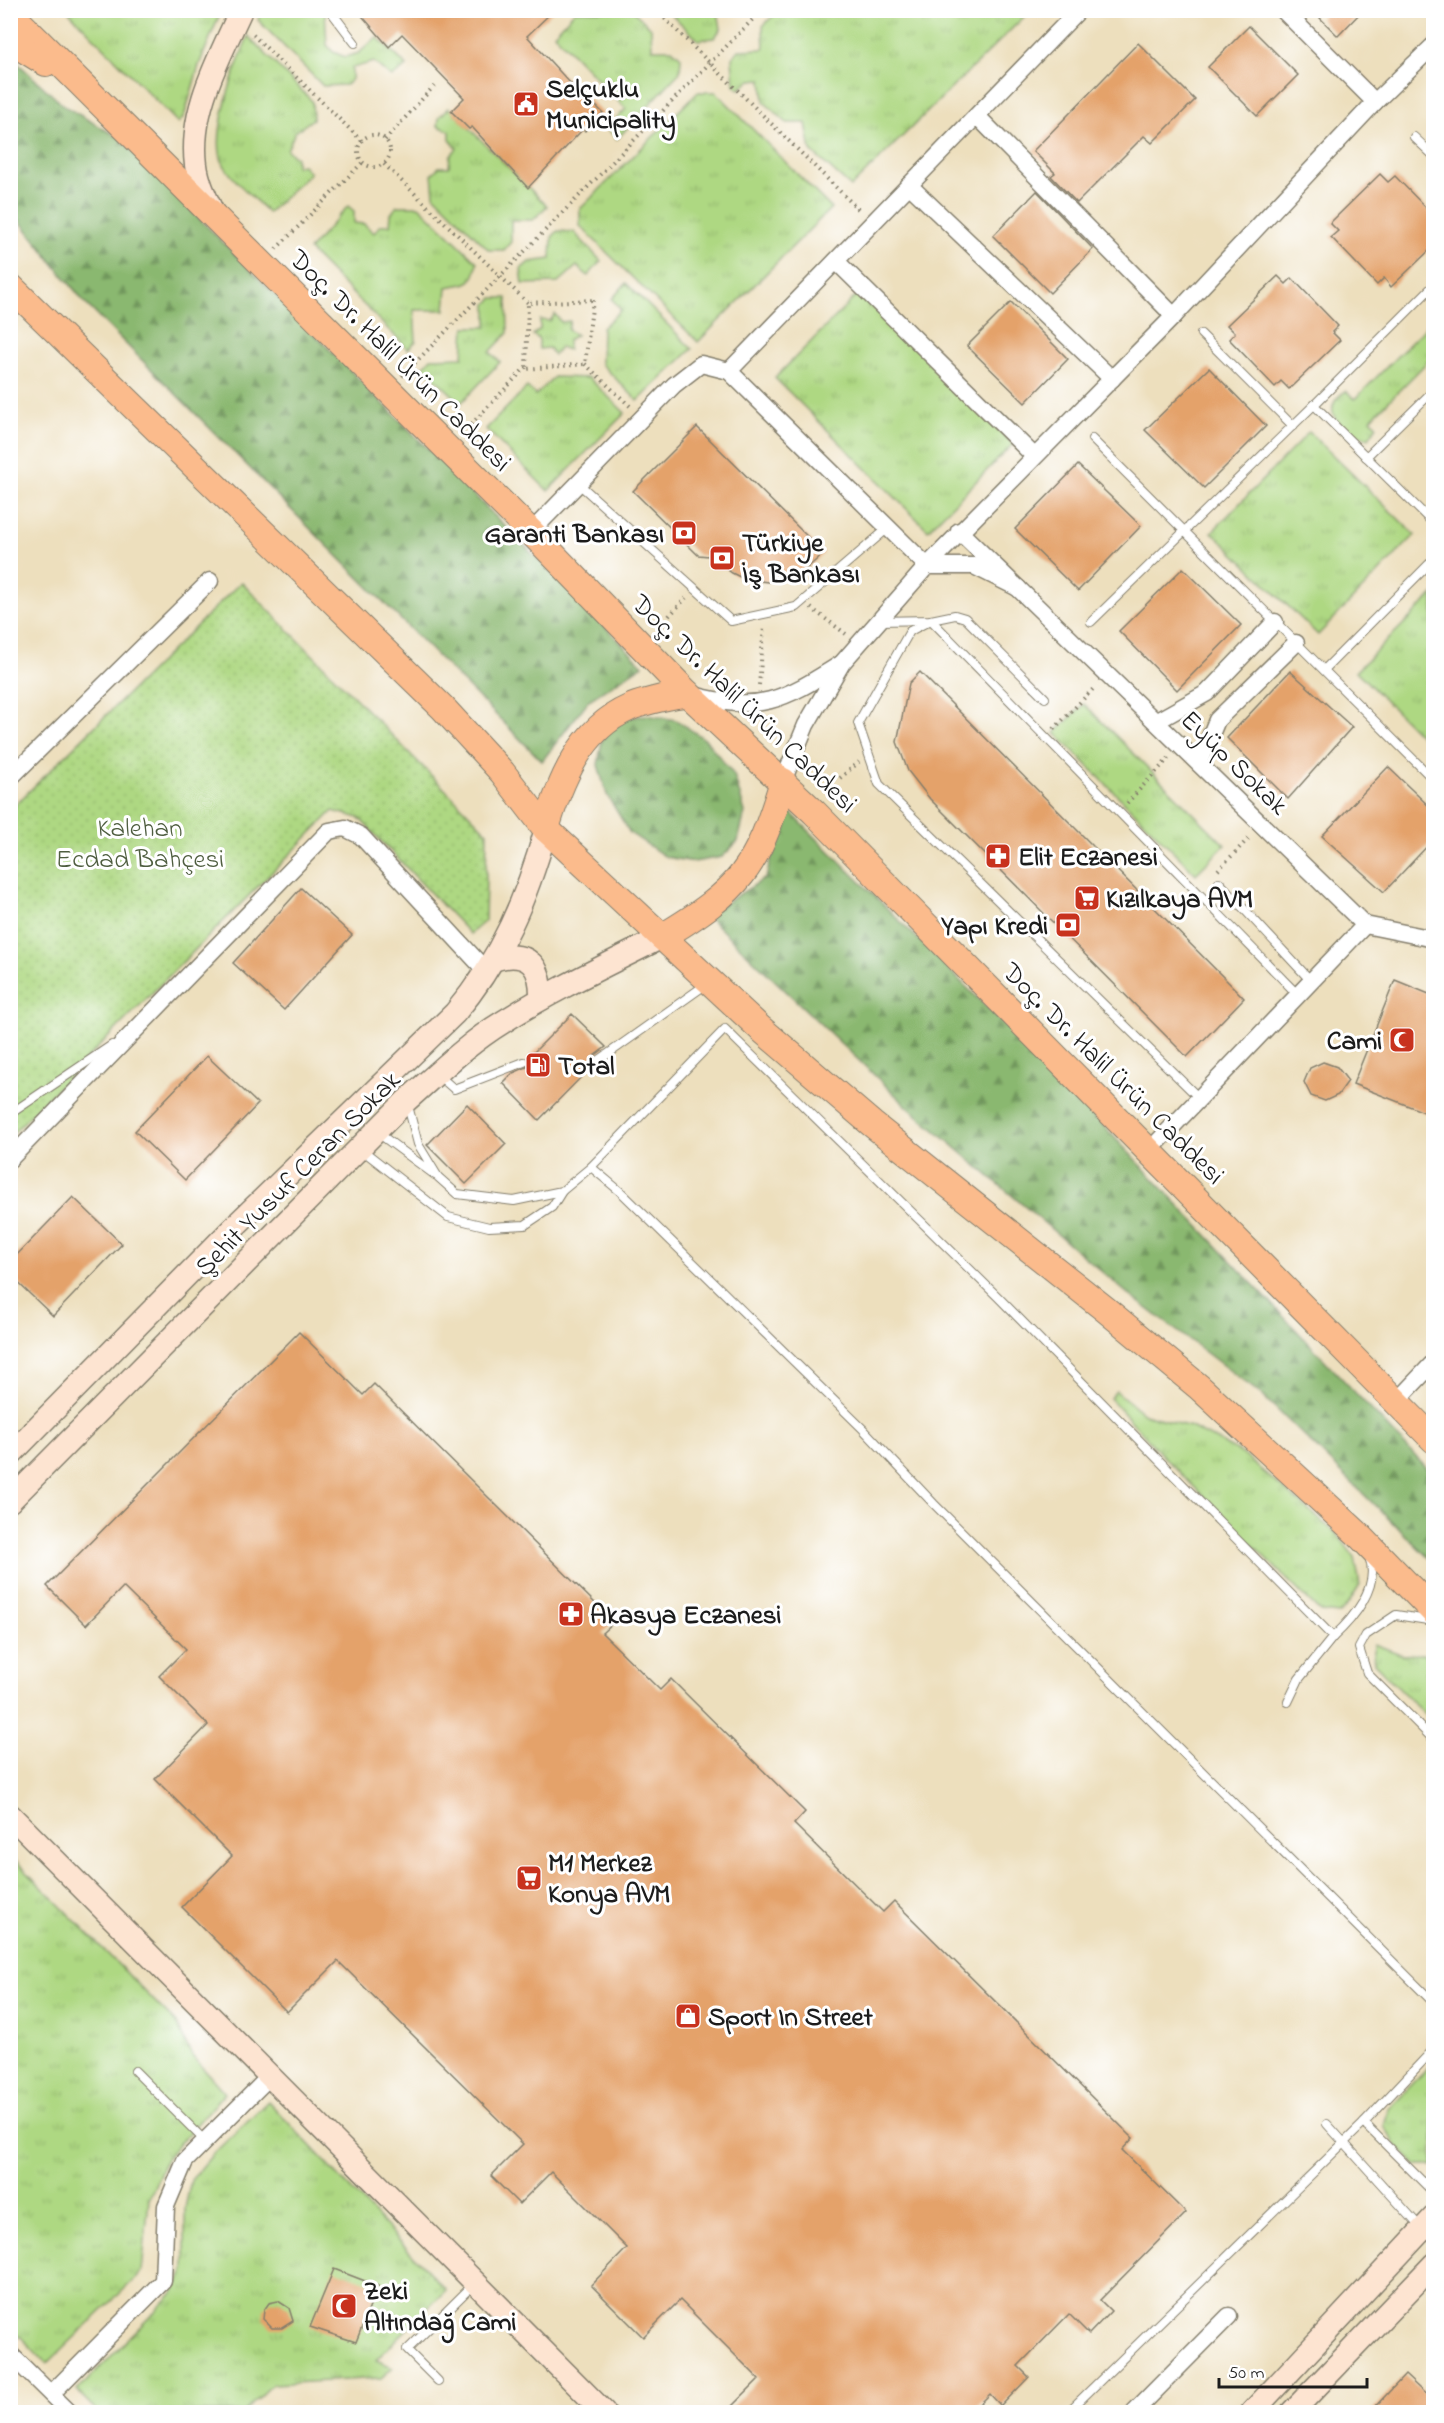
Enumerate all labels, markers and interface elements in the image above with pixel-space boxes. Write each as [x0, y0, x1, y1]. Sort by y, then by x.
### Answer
place label: Selçuklu Municipality [546, 71, 676, 141]
public building icon: Selçuklu Municipality [511, 89, 541, 119]
street label: Doç. Dr. Halil Ürün Caddesi [278, 241, 519, 482]
place label: Garanti Bankası [484, 516, 664, 555]
bank icon: Garanti Bankası [669, 518, 699, 548]
place label: Türkiye İş Bankası [742, 525, 860, 595]
bank icon: Türkiye İş Bankası [707, 543, 737, 573]
street label: Doç. Dr. Halil Ürün Caddesi [621, 586, 865, 823]
street label: Eyüp Sokak [1170, 702, 1296, 826]
park label: Kalehan Ecdad Bahçesi [56, 810, 224, 880]
place label: Elit Eczanesi [1018, 839, 1158, 878]
pharmacy icon: Elit Eczanesi [983, 841, 1013, 871]
place label: Kızılkaya AVM [1106, 881, 1253, 920]
supermarket icon: Kızılkaya AVM [1072, 883, 1102, 913]
place label: Yapı Kredi [940, 908, 1048, 947]
bank icon: Yapı Kredi [1053, 910, 1083, 940]
street label: Doç. Dr. Halil Ürün Caddesi [991, 954, 1232, 1195]
place label: Cami [1327, 1023, 1382, 1062]
mosque icon: Cami [1387, 1025, 1417, 1055]
place label: Total [558, 1048, 615, 1087]
fuel station icon: Total [523, 1050, 553, 1080]
street label: Şehit Yusuf Ceran Sokak [187, 1063, 411, 1287]
place label: Akasya Eczanesi [590, 1597, 782, 1636]
pharmacy icon: Akasya Eczanesi [556, 1599, 586, 1629]
place label: M1 Merkez Konya AVM [548, 1845, 671, 1915]
supermarket icon: M1 Merkez Konya AVM [514, 1863, 544, 1893]
place label: Sport In Street [708, 1999, 874, 2038]
shop icon: Sport In Street [673, 2001, 703, 2031]
place label: Zeki Altındağ Cami [364, 2273, 516, 2344]
mosque icon: Zeki Altındağ Cami [329, 2291, 359, 2321]
scale bar [1219, 2351, 1368, 2389]
text: 50 m [1228, 2361, 1265, 2387]

